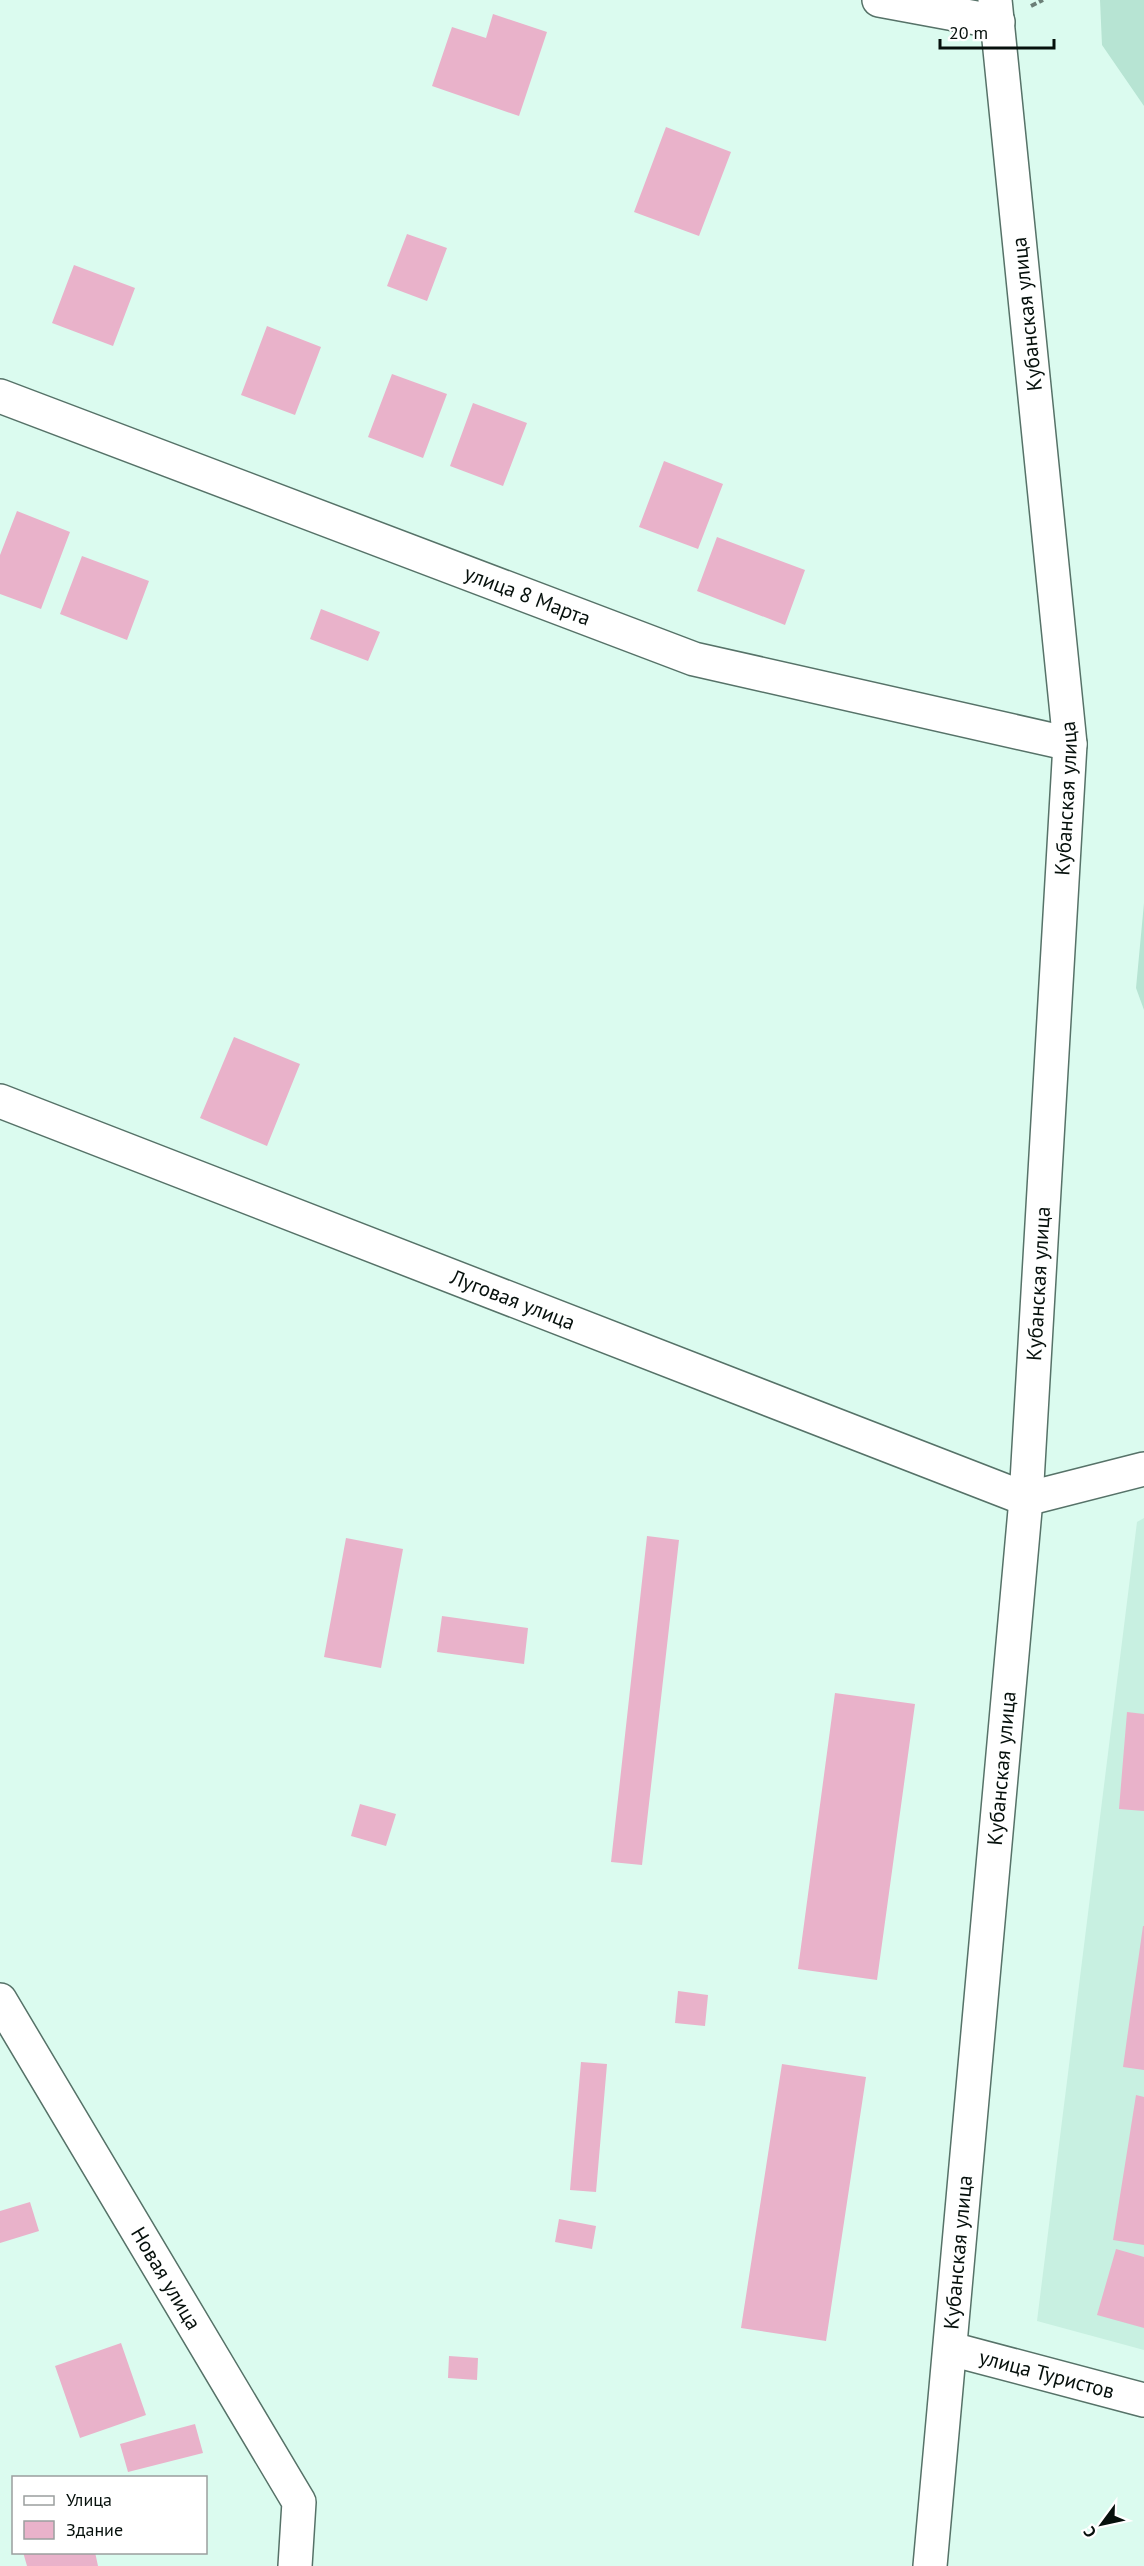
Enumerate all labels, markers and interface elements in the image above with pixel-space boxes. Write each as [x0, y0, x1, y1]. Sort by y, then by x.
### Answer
scale bar [940, 12, 1054, 50]
text: 20 m [949, 21, 988, 44]
street label: Кубанская улица [1005, 236, 1048, 392]
street label: улица 8 Марта [461, 559, 595, 632]
street label: Кубанская улица [1048, 720, 1083, 876]
street label: Кубанская улица [1020, 1206, 1056, 1362]
street label: Луговая улица [446, 1263, 579, 1336]
street label: Кубанская улица [981, 1690, 1022, 1846]
street label: Кубанская улица [937, 2174, 978, 2330]
street label: Новая улица [125, 2222, 207, 2335]
street label: улица Туристов [976, 2343, 1117, 2405]
legend [12, 2476, 207, 2554]
text: Улица [66, 2488, 112, 2511]
north arrow [1072, 2494, 1132, 2554]
text: Здание [66, 2518, 123, 2541]
text: С [1079, 2523, 1100, 2541]

